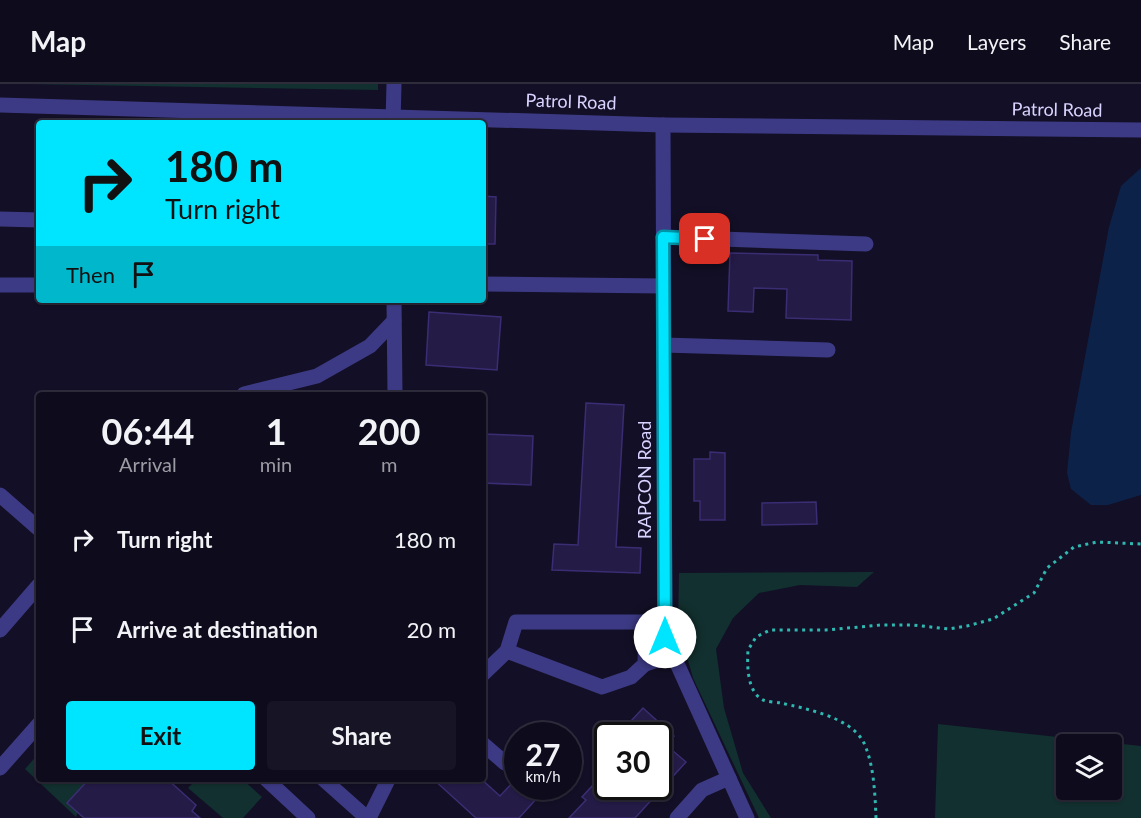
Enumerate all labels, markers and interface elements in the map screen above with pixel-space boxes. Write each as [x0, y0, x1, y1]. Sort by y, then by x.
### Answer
text: Map [30, 24, 86, 58]
text: Map [893, 29, 934, 54]
text: Layers [967, 29, 1026, 54]
text: Share [1059, 29, 1111, 54]
street label: Patrol Road [525, 88, 617, 114]
street label: Patrol Road [1011, 97, 1103, 121]
text: 180 m [165, 141, 283, 191]
icon: right [66, 144, 144, 222]
text: Turn right [165, 192, 280, 225]
pin [679, 213, 730, 264]
icon: arrive [688, 222, 721, 255]
icon: arrive [127, 258, 160, 291]
text: Then [66, 261, 115, 288]
text: 06:44 [102, 409, 194, 453]
text: 1 [266, 409, 287, 453]
text: 200 [358, 409, 420, 453]
street label: RAPCON Road [633, 421, 655, 539]
text: Arrival [119, 452, 177, 476]
text: min [260, 452, 292, 476]
text: m [381, 452, 397, 476]
icon: right [66, 523, 99, 556]
text: Turn right [117, 526, 212, 553]
text: 180 m [394, 526, 456, 553]
position arrow [633, 605, 697, 669]
icon: arrive [66, 613, 99, 646]
text: Arrive at destination [117, 616, 318, 643]
text: 20 m [407, 616, 456, 643]
button: Exit [66, 701, 255, 770]
button: Share [267, 701, 456, 770]
speed limit sign: 30 [594, 722, 672, 800]
map controls [1056, 734, 1122, 800]
button: layers [1056, 734, 1122, 800]
text: 27 [526, 736, 560, 772]
text: km/h [525, 767, 561, 785]

